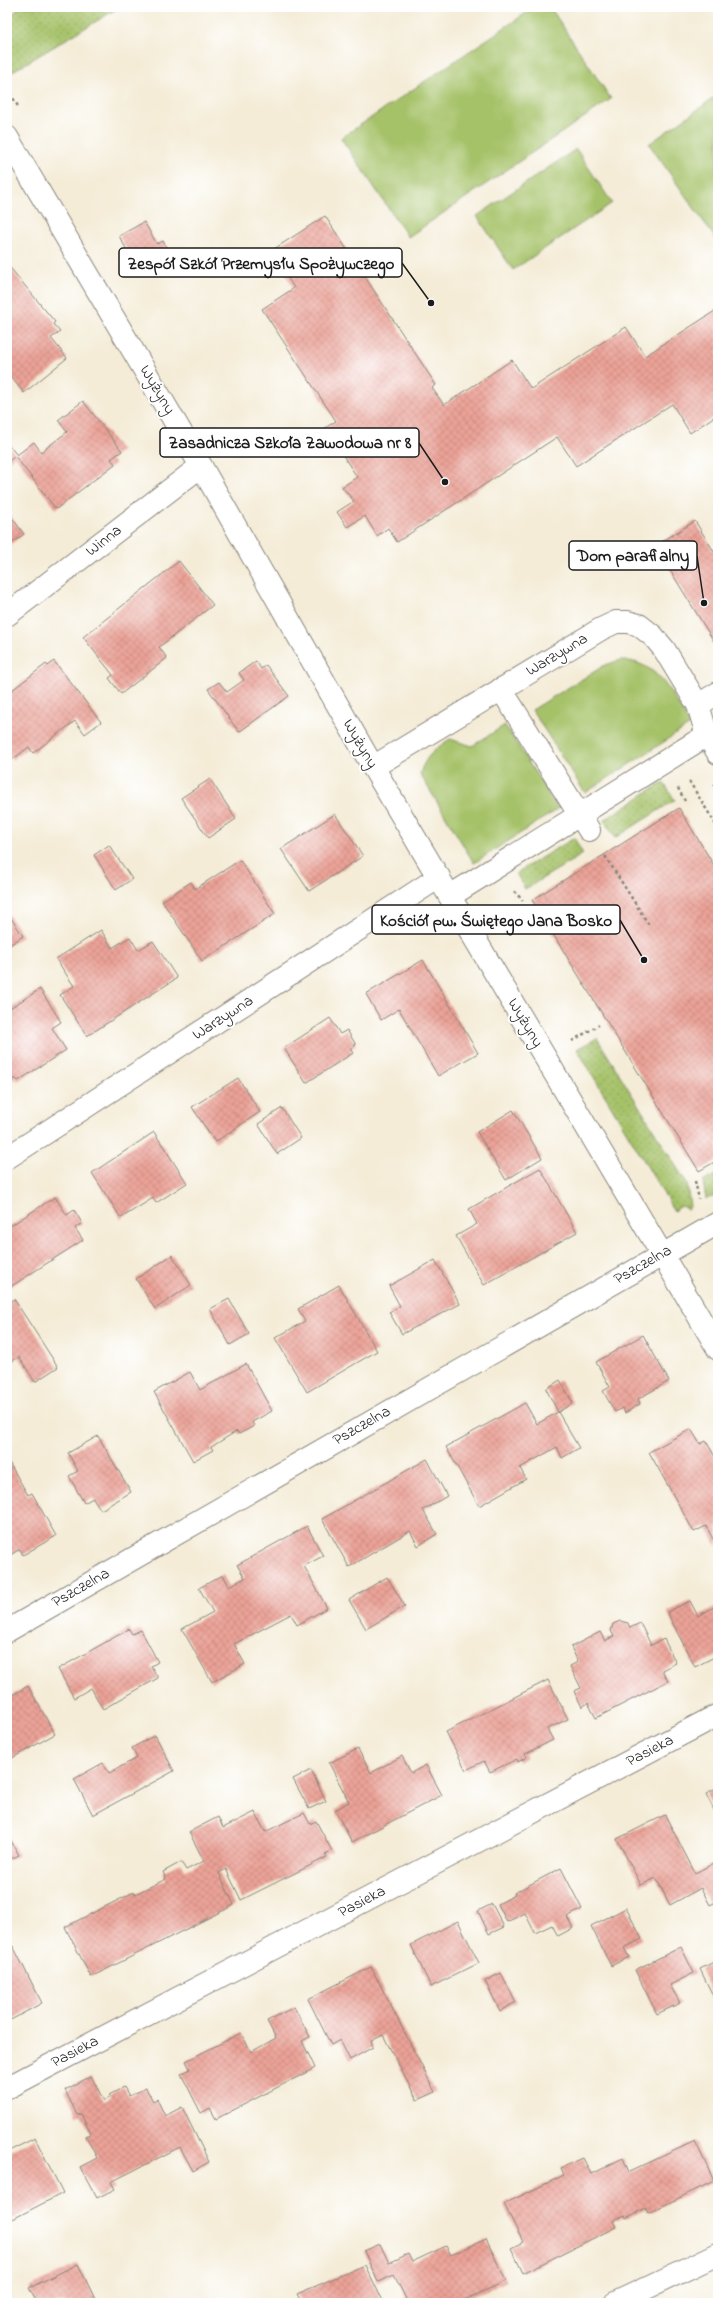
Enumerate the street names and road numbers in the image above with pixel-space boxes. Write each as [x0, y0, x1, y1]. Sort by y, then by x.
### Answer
street label: Wyżyny [133, 361, 181, 419]
street label: Winna [81, 519, 127, 563]
street label: Warzywna [521, 627, 593, 683]
street label: Wyżyny [336, 715, 384, 773]
street label: Warzywna [188, 989, 258, 1047]
street label: Wyżyny [501, 994, 549, 1052]
street label: Pszczelna [610, 1239, 676, 1291]
street label: Pszczelna [329, 1400, 395, 1452]
street label: Pszczelna [48, 1562, 114, 1614]
street label: Pasieka [622, 1728, 678, 1774]
street label: Pasieka [334, 1879, 390, 1925]
street label: Pasieka [47, 2029, 103, 2075]

